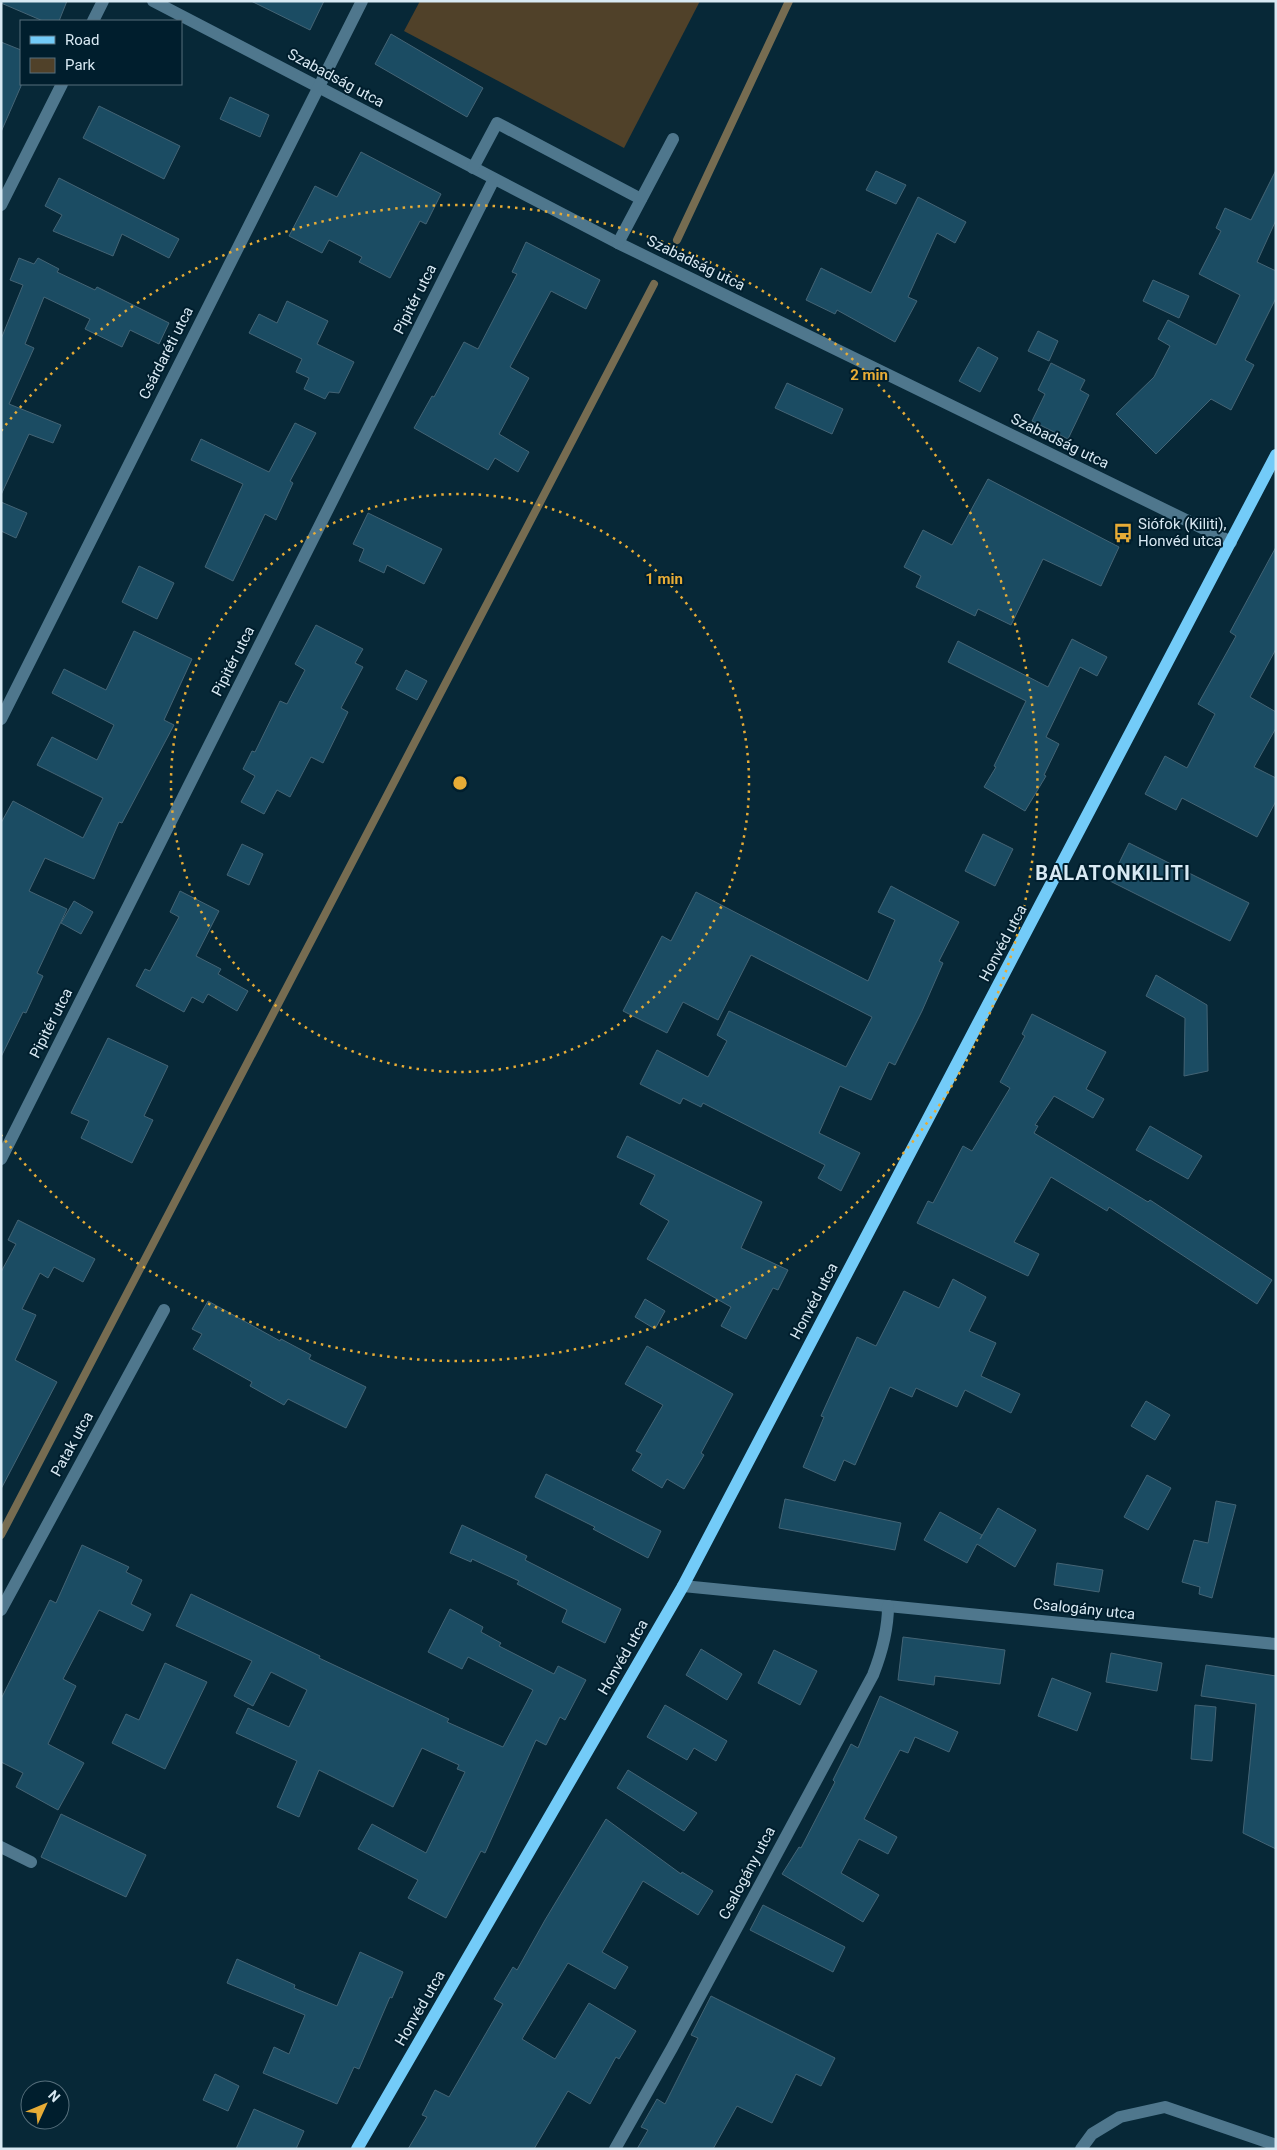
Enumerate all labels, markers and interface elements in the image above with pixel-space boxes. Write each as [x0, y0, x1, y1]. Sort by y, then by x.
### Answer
legend [20, 20, 182, 85]
text: Road [65, 31, 99, 49]
street label: Szabadság utca [285, 45, 387, 111]
text: Park [65, 56, 96, 74]
street label: Szabadság utca [644, 232, 748, 294]
street label: Pipitér utca [390, 261, 440, 337]
street label: Csárdaréti utca [135, 304, 197, 402]
text: 2 min [850, 366, 888, 384]
street label: Szabadság utca [1008, 410, 1112, 472]
place label: Siófok (Kiliti), Honvéd utca [1138, 515, 1226, 550]
bus stop icon: Siófok (Kiliti), Honvéd utca [1112, 522, 1134, 544]
text: 1 min [645, 570, 683, 588]
street label: Pipitér utca [208, 623, 258, 699]
centre of rings [451, 774, 469, 792]
district label: BALATONKILITI [1035, 861, 1191, 885]
street label: Honvéd utca [975, 902, 1031, 984]
street label: Pipitér utca [26, 985, 76, 1061]
street label: Honvéd utca [786, 1260, 842, 1342]
street label: Patak utca [47, 1409, 97, 1479]
street label: Csalogány utca [1032, 1595, 1136, 1623]
street label: Honvéd utca [594, 1616, 652, 1698]
street label: Csalogány utca [715, 1823, 779, 1923]
street label: Honvéd utca [391, 1967, 449, 2049]
north arrow [20, 2080, 70, 2130]
text: N [45, 2087, 64, 2105]

